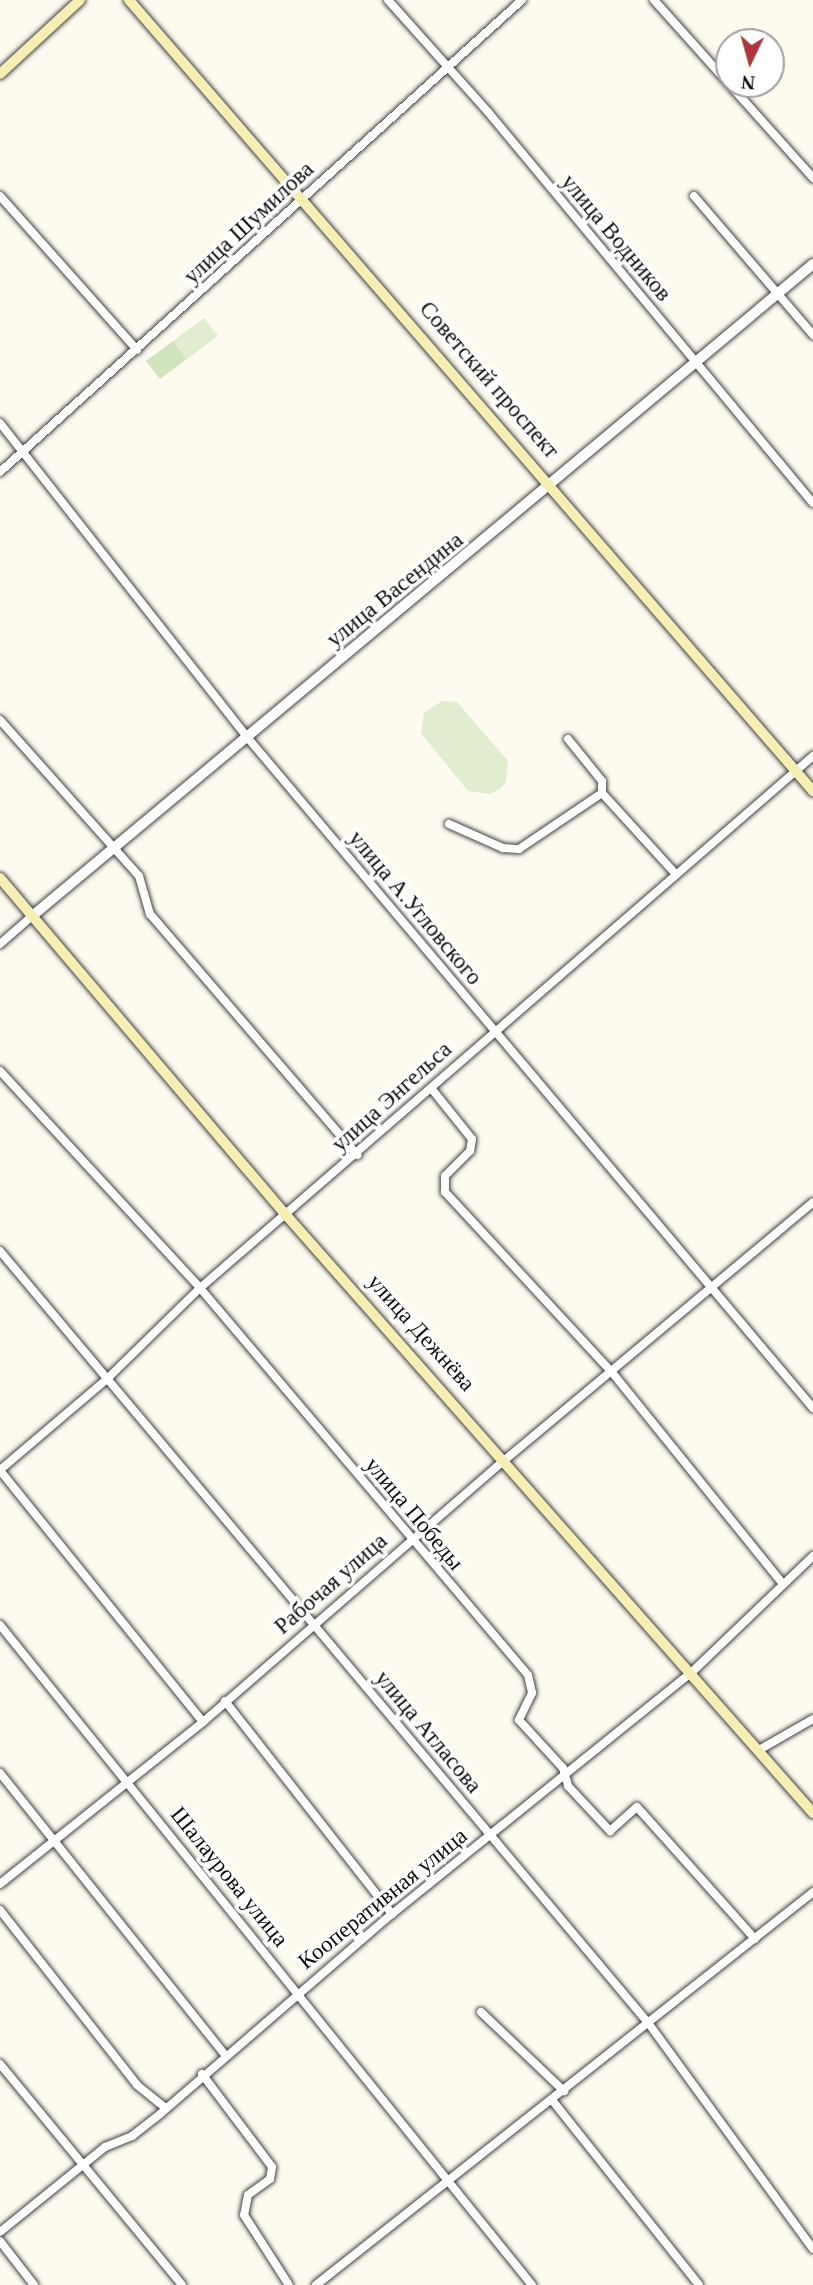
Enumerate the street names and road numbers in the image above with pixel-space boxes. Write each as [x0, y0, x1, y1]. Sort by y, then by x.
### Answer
street label: улица Шумилова [178, 156, 320, 290]
street label: улица Водников [555, 169, 677, 307]
street label: Советский проспект [413, 296, 565, 464]
street label: улица Васендина [321, 527, 469, 653]
street label: улица А.Угловского [342, 825, 488, 991]
street label: улица Энгельса [326, 1036, 458, 1158]
street label: улица Дежнёва [361, 1269, 481, 1397]
street label: улица Победы [359, 1452, 469, 1576]
street label: Рабочая улица [269, 1527, 393, 1641]
street label: улица Атласова [369, 1665, 487, 1799]
street label: Шалаурова улица [164, 1802, 294, 1952]
street label: Кооперативная улица [293, 1822, 473, 1976]

